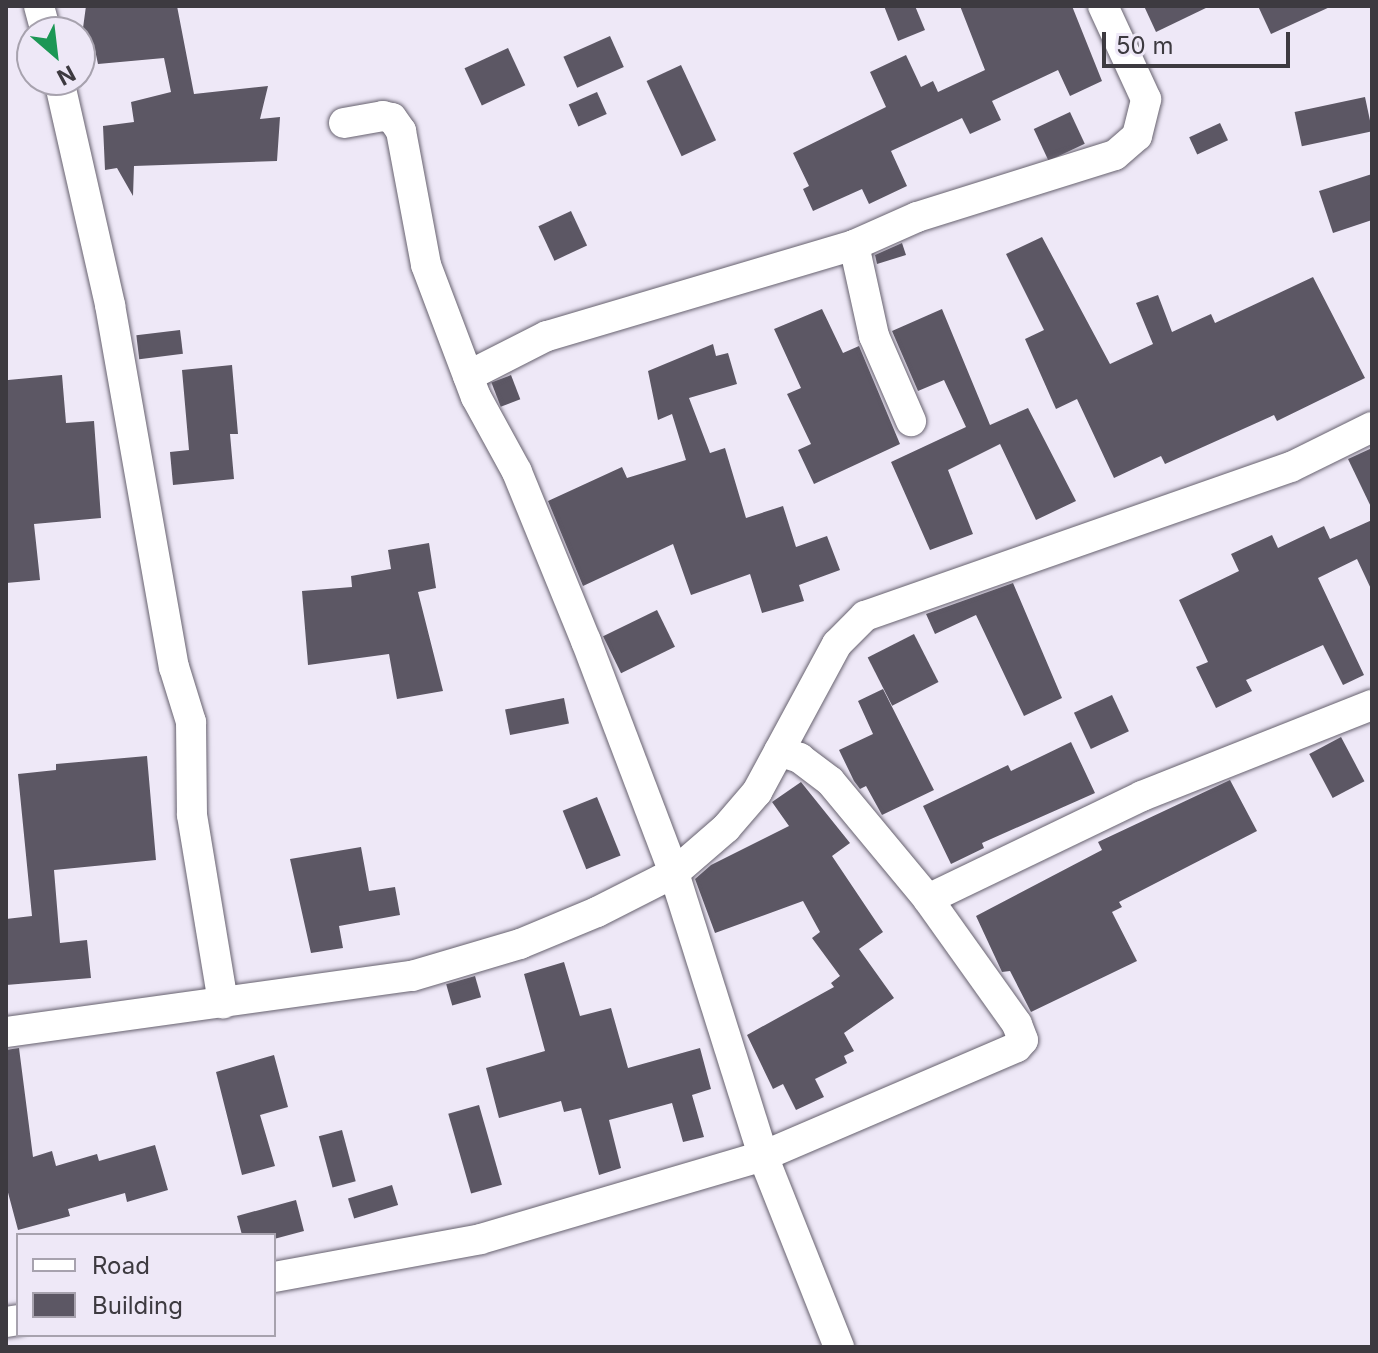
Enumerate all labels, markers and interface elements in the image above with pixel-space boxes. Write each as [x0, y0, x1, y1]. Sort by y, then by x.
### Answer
north arrow [16, 16, 96, 96]
scale bar [1106, 16, 1294, 66]
text: 50 m [1116, 31, 1174, 60]
text: N [53, 60, 80, 91]
legend [16, 1233, 276, 1337]
text: Road [92, 1251, 150, 1280]
text: Building [92, 1291, 183, 1320]

